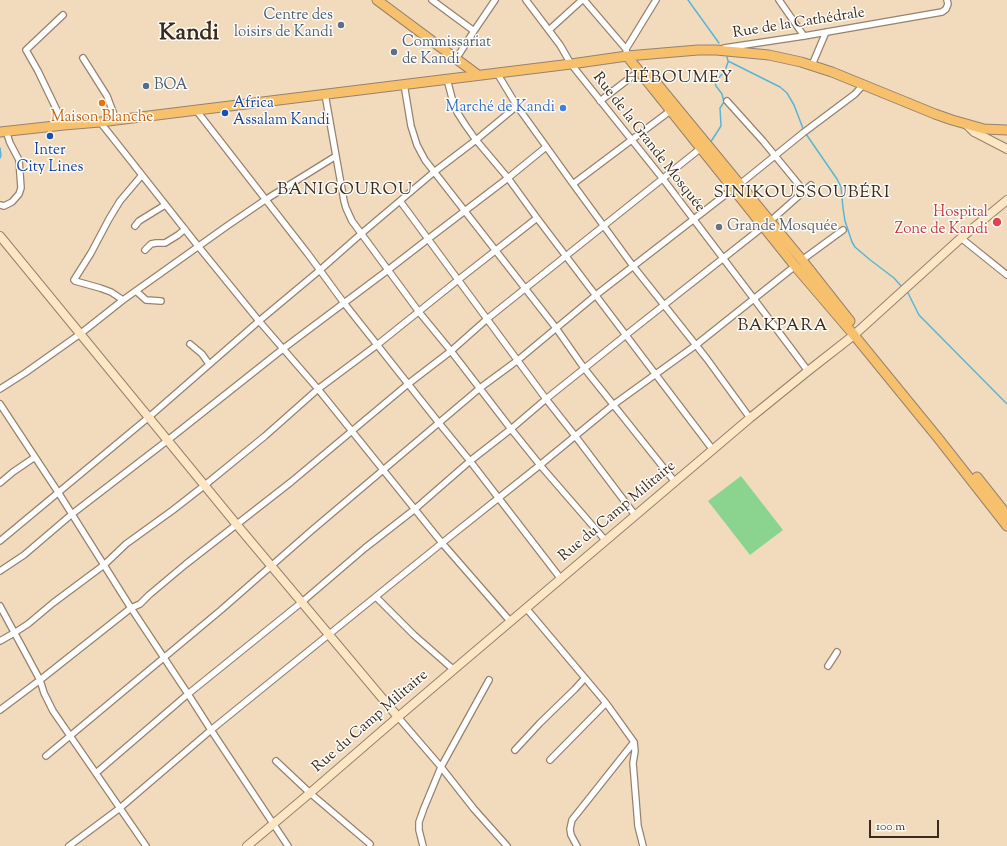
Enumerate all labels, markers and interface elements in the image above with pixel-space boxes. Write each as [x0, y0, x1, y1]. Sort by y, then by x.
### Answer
street label: Rue de la Cathédrale [732, 5, 866, 43]
place label: Centre des loisirs de Kandi [234, 7, 333, 42]
marker: Centre des loisirs de Kandi [336, 20, 346, 30]
district label: Kandi [159, 21, 219, 49]
place label: Commissariat de Kandi [402, 34, 491, 69]
marker: Commissariat de Kandi [389, 47, 399, 57]
street label: Rue de la Grande Mosquée [588, 69, 708, 217]
district label: HÉBOUMEY [625, 69, 733, 89]
place label: BOA [154, 77, 188, 95]
marker: BOA [141, 81, 151, 91]
place label: Africa Assalam Kandi [233, 95, 330, 130]
marker: Maison Blanche [97, 98, 107, 108]
place label: Marché de Kandi [446, 99, 555, 117]
marker: Marché de Kandi [558, 103, 568, 113]
marker: Africa Assalam Kandi [220, 108, 230, 118]
place label: Maison Blanche [51, 109, 153, 127]
marker: Inter City Lines [45, 131, 55, 141]
place label: Inter City Lines [17, 142, 83, 177]
district label: BANIGOUROU [277, 181, 413, 201]
district label: SINIKOUSSOUBÉRI [713, 184, 891, 204]
place label: Hospital Zone de Kandi [895, 204, 988, 239]
marker: Hospital Zone de Kandi [991, 216, 1003, 228]
place label: Grande Mosquée [727, 218, 838, 236]
marker: Grande Mosquée [714, 222, 724, 232]
district label: BAKPARA [737, 317, 829, 337]
street label: Rue du Camp Militaire [556, 458, 680, 566]
street label: Rue du Camp Militaire [310, 667, 432, 777]
scale bar [871, 812, 941, 838]
text: 100 m [876, 818, 905, 836]

